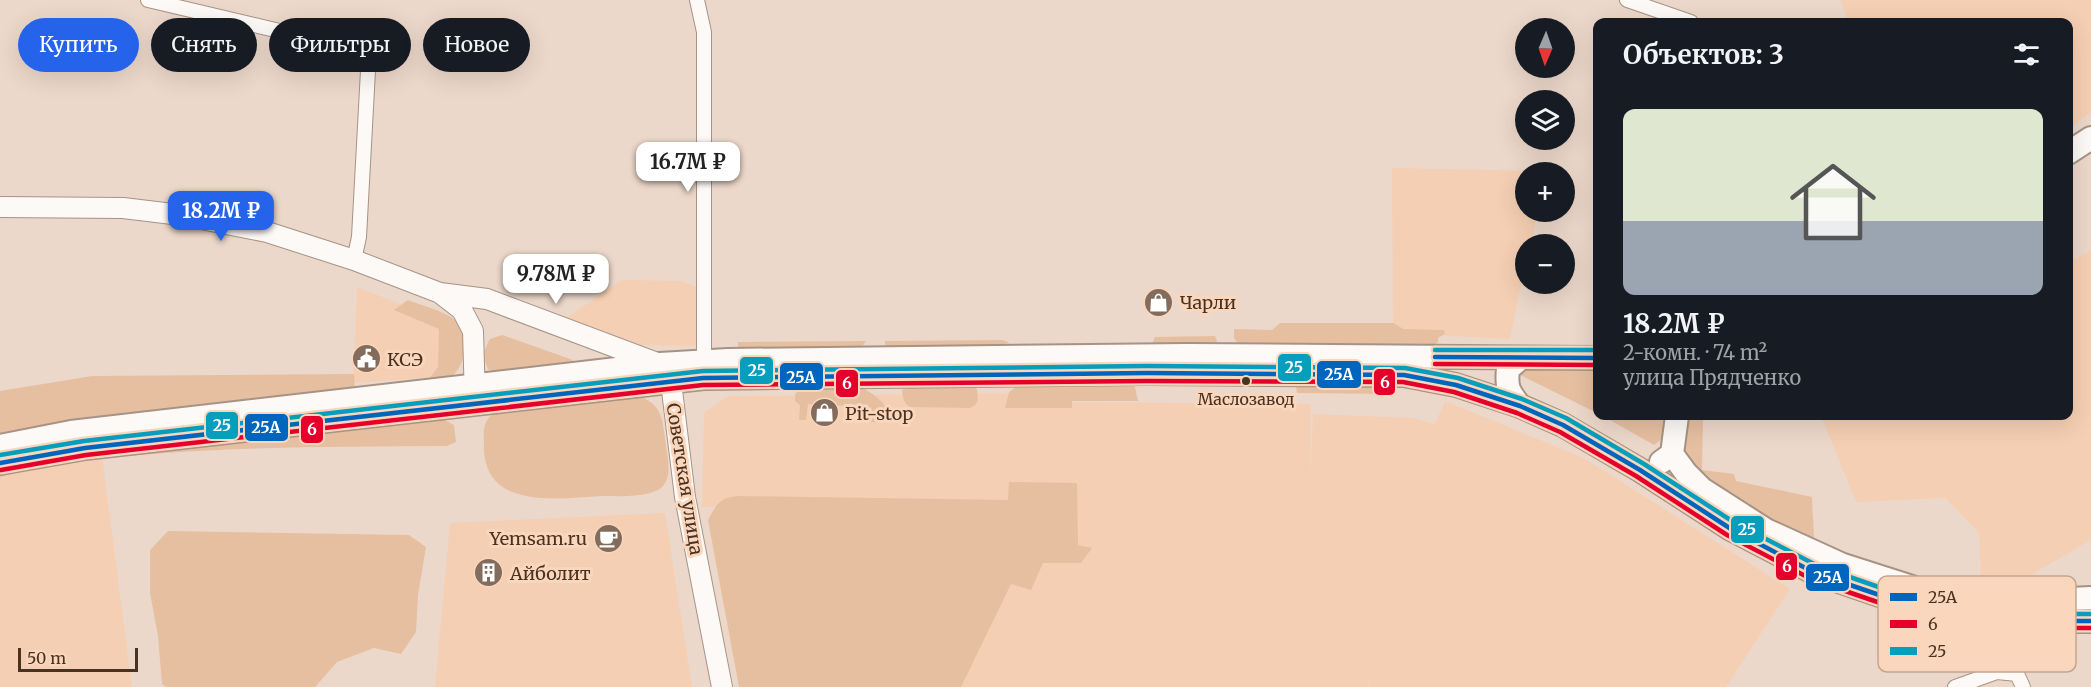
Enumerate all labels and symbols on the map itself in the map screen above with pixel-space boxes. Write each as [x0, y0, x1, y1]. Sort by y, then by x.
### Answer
north arrow [1515, 18, 1575, 78]
pin: 16.7M ₽ [633, 142, 743, 193]
pin: 18.2M ₽ [166, 191, 276, 242]
pin: 9.78M ₽ [501, 254, 611, 305]
shop icon: Чарли [1143, 286, 1175, 318]
place label: Чарли [1180, 291, 1236, 314]
public building icon: КСЭ [350, 343, 382, 375]
place label: КСЭ [387, 348, 423, 371]
line badge: 25 [1277, 353, 1312, 382]
line badge: 25 [739, 356, 774, 385]
text: 25 [1285, 357, 1303, 377]
text: 25 [748, 360, 766, 380]
line badge: 25А [1316, 360, 1362, 389]
line badge: 25А [779, 362, 824, 391]
text: 25А [1324, 364, 1354, 384]
text: 25А [786, 367, 816, 387]
line badge: 6 [1373, 368, 1396, 396]
line badge: 6 [835, 369, 859, 398]
text: 6 [1380, 372, 1390, 392]
text: 6 [842, 373, 852, 393]
marker: Маслозавод [1240, 375, 1252, 387]
place label: Маслозавод [1198, 389, 1294, 409]
shop icon: Pit-stop [808, 397, 840, 429]
street label: Советская улица [662, 401, 708, 557]
place label: Pit-stop [845, 402, 913, 425]
line badge: 25 [205, 411, 239, 440]
line badge: 25А [244, 413, 289, 442]
text: 25 [213, 415, 231, 435]
line badge: 6 [300, 415, 324, 444]
text: 25А [251, 417, 281, 437]
text: 6 [307, 419, 317, 439]
line badge: 25 [1730, 515, 1765, 544]
text: 25 [1738, 519, 1756, 539]
cafe icon: Yemsam.ru [592, 522, 624, 554]
place label: Yemsam.ru [489, 527, 587, 550]
line badge: 6 [1775, 552, 1798, 581]
text: 6 [1782, 556, 1792, 576]
building icon: Айболит [473, 557, 505, 589]
place label: Айболит [509, 562, 591, 585]
line badge: 25А [1805, 563, 1850, 592]
text: 25А [1813, 567, 1843, 587]
legend [1878, 576, 2076, 672]
text: 25А [1928, 587, 1958, 607]
text: 6 [1928, 614, 1938, 634]
text: 25 [1928, 641, 1946, 661]
scale bar [18, 645, 138, 672]

